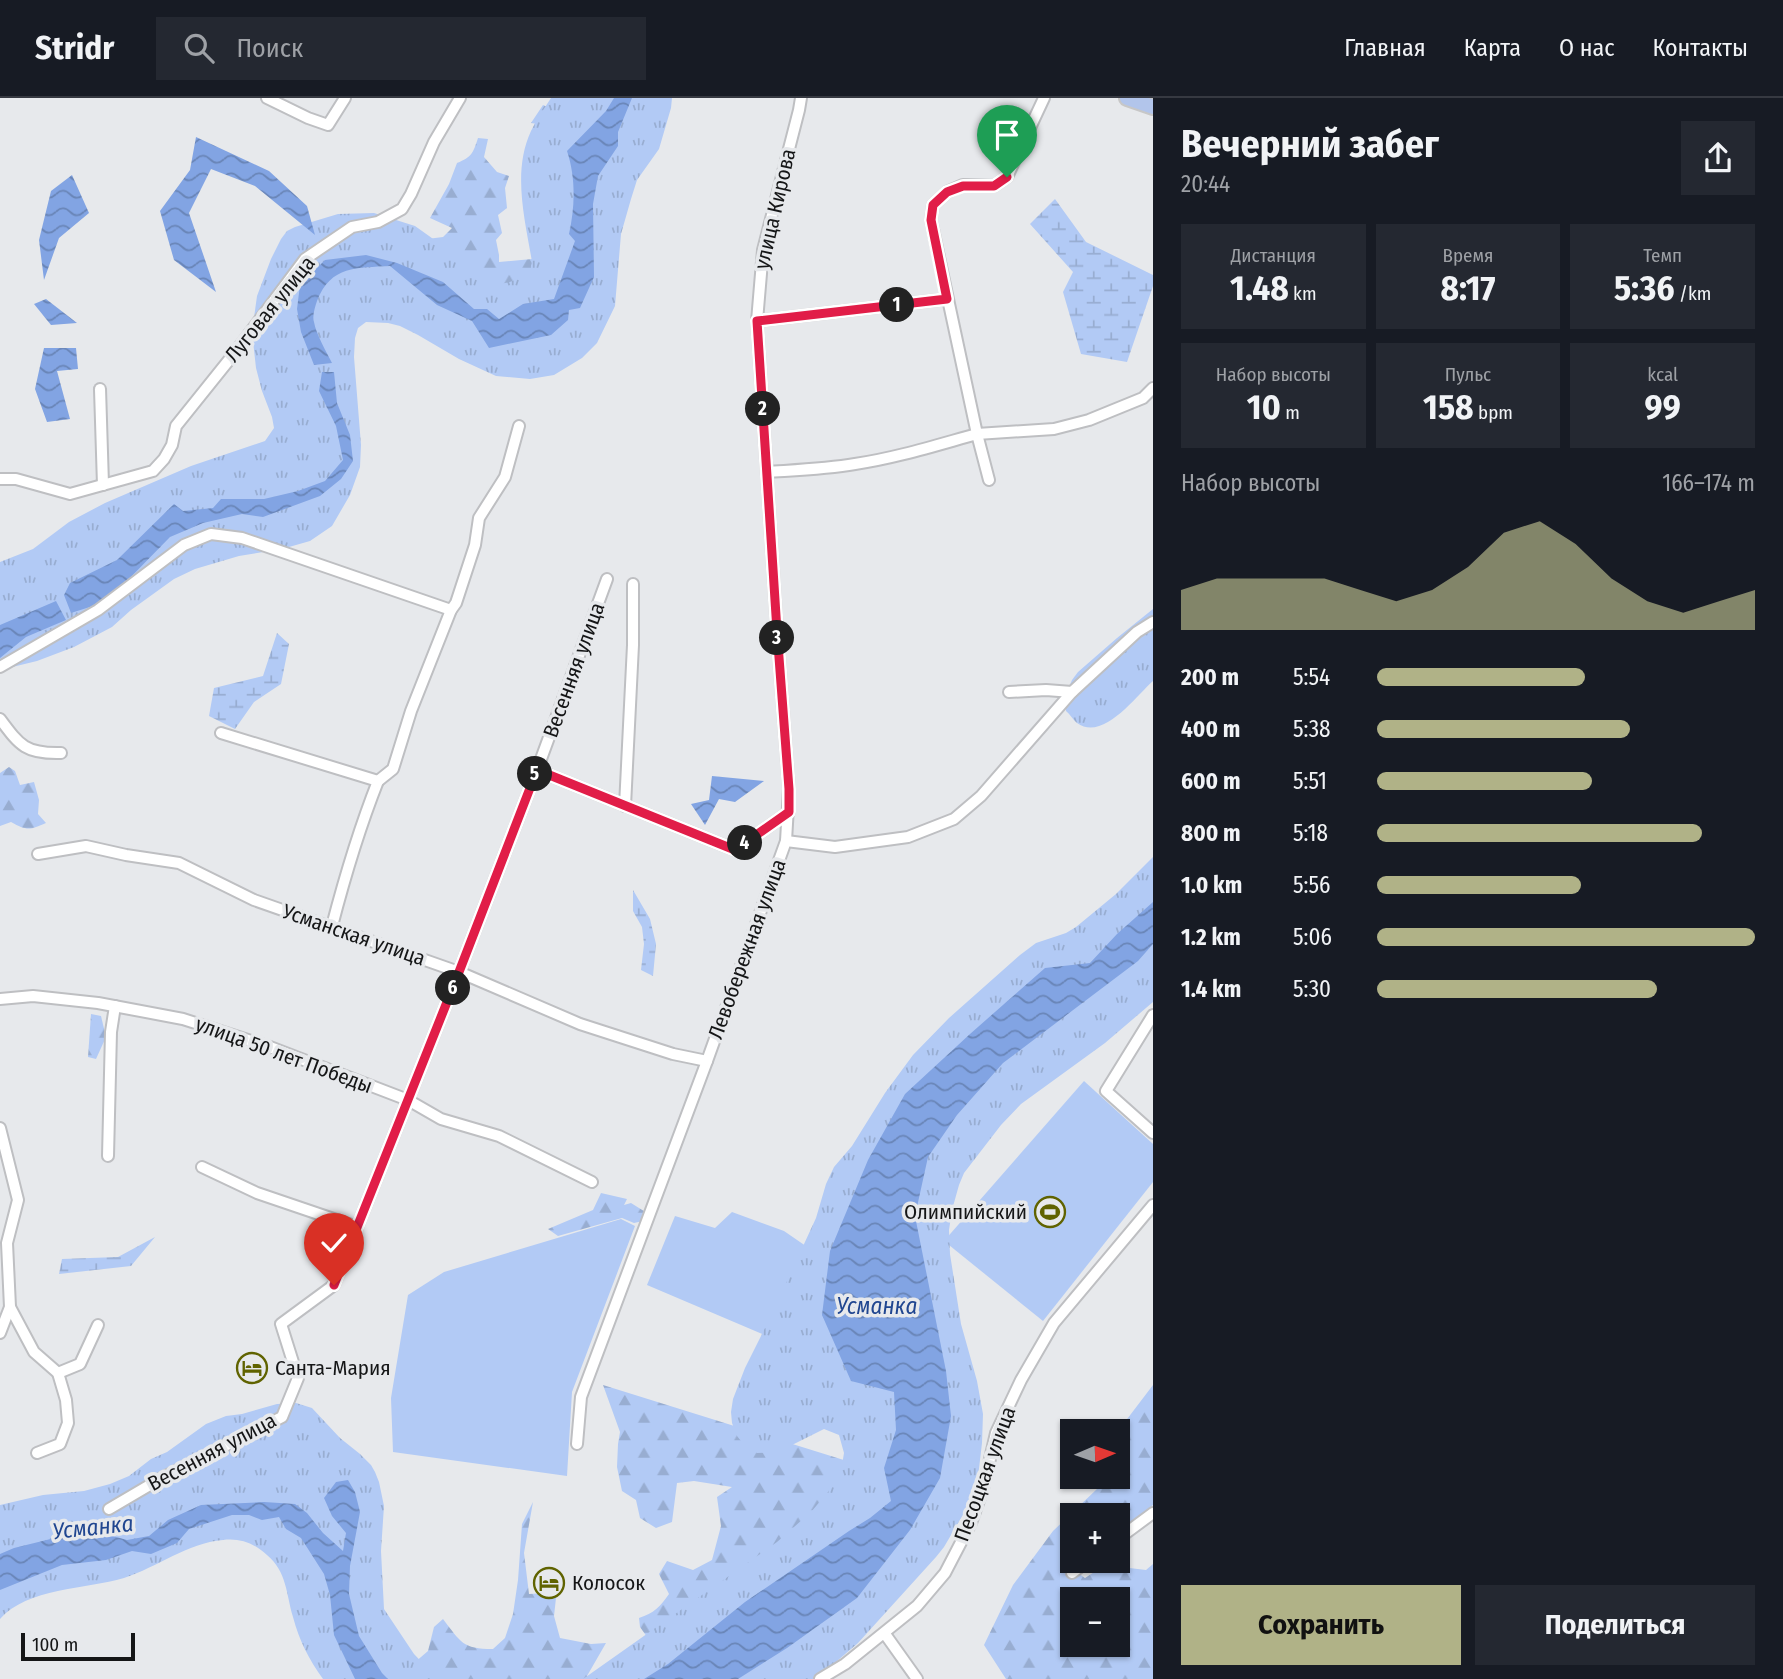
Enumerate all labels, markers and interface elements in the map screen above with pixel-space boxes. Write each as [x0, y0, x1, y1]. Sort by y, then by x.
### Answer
search box [156, 17, 646, 80]
text: Stridr [35, 28, 114, 68]
icon: search [180, 29, 218, 67]
text: Поиск [236, 33, 303, 64]
text: Главная [1344, 34, 1426, 62]
text: Карта [1464, 34, 1521, 62]
text: О нас [1559, 34, 1614, 62]
text: Контакты [1652, 34, 1748, 62]
pin [977, 105, 1037, 177]
icon: arrive [988, 116, 1026, 154]
text: Вечерний забег [1181, 121, 1439, 167]
button: share [1681, 121, 1755, 195]
street label: улица Кирова [749, 146, 801, 272]
text: 20:44 [1181, 170, 1230, 198]
text: Дистанция [1231, 244, 1316, 267]
text: Время [1443, 244, 1493, 267]
text: Темп [1643, 244, 1682, 267]
street label: Луговая улица [219, 251, 321, 367]
text: 1.48 [1230, 267, 1289, 309]
text: 8:17 [1440, 267, 1496, 309]
text: 5:36 [1614, 267, 1675, 309]
text: km [1289, 282, 1317, 305]
text: /km [1675, 282, 1711, 305]
pin: 1 [880, 288, 914, 322]
text: 1 [892, 293, 901, 316]
text: Набор высоты [1216, 363, 1331, 386]
text: Пульс [1445, 363, 1491, 386]
text: kcal [1647, 363, 1678, 386]
text: 10 [1247, 386, 1281, 428]
text: 158 [1423, 386, 1474, 428]
text: 99 [1645, 386, 1681, 428]
pin: 2 [746, 392, 780, 426]
text: 2 [758, 397, 767, 420]
text: m [1281, 401, 1300, 424]
text: bpm [1474, 401, 1513, 424]
text: Набор высоты [1181, 469, 1320, 497]
text: 166–174 m [1662, 469, 1755, 497]
street label: Весенняя улица [538, 599, 610, 741]
pin: 3 [760, 620, 794, 656]
text: 3 [772, 626, 781, 649]
text: 200 m [1181, 663, 1239, 691]
text: 5:54 [1293, 663, 1330, 691]
text: 400 m [1181, 715, 1240, 743]
text: 5:38 [1293, 715, 1331, 743]
pin: 5 [518, 756, 552, 792]
text: 5 [530, 762, 539, 785]
text: 600 m [1181, 767, 1240, 795]
text: 5:51 [1293, 767, 1327, 795]
text: 800 m [1181, 819, 1241, 847]
text: 5:18 [1293, 819, 1328, 847]
pin: 4 [728, 826, 762, 860]
text: 4 [740, 831, 749, 854]
street label: Левобережная улица [702, 855, 792, 1043]
text: 1.0 km [1181, 871, 1242, 899]
text: 5:56 [1293, 871, 1331, 899]
street label: Усманская улица [278, 898, 429, 972]
text: 1.2 km [1181, 923, 1241, 951]
text: 5:06 [1293, 923, 1332, 951]
pin: 6 [435, 970, 470, 1006]
text: 1.4 km [1181, 975, 1241, 1003]
text: 5:30 [1293, 975, 1331, 1003]
text: 6 [448, 976, 457, 999]
street label: улица 50 лет Победы [192, 1011, 376, 1099]
sports icon: Олимпийский [1033, 1195, 1067, 1229]
place label: Олимпийский [904, 1199, 1027, 1225]
pin [304, 1213, 364, 1285]
icon: check [315, 1224, 353, 1262]
water label: Усманка [837, 1292, 917, 1320]
hotel icon: Санта-Мария [235, 1351, 269, 1385]
place label: Санта-Мария [275, 1355, 391, 1381]
street label: Песоцкая улица [949, 1403, 1021, 1545]
street label: Весенняя улица [143, 1407, 281, 1497]
north arrow [1060, 1419, 1130, 1489]
map controls [1060, 1419, 1130, 1657]
button: + [1060, 1503, 1130, 1573]
water label: Усманка [51, 1509, 135, 1545]
hotel icon: Колосок [532, 1566, 566, 1600]
place label: Колосок [572, 1570, 645, 1596]
button: Сохранить [1181, 1585, 1461, 1665]
button: Поделиться [1475, 1585, 1755, 1665]
button: − [1060, 1587, 1130, 1657]
scale bar [21, 1630, 135, 1662]
text: 100 m [32, 1633, 78, 1656]

